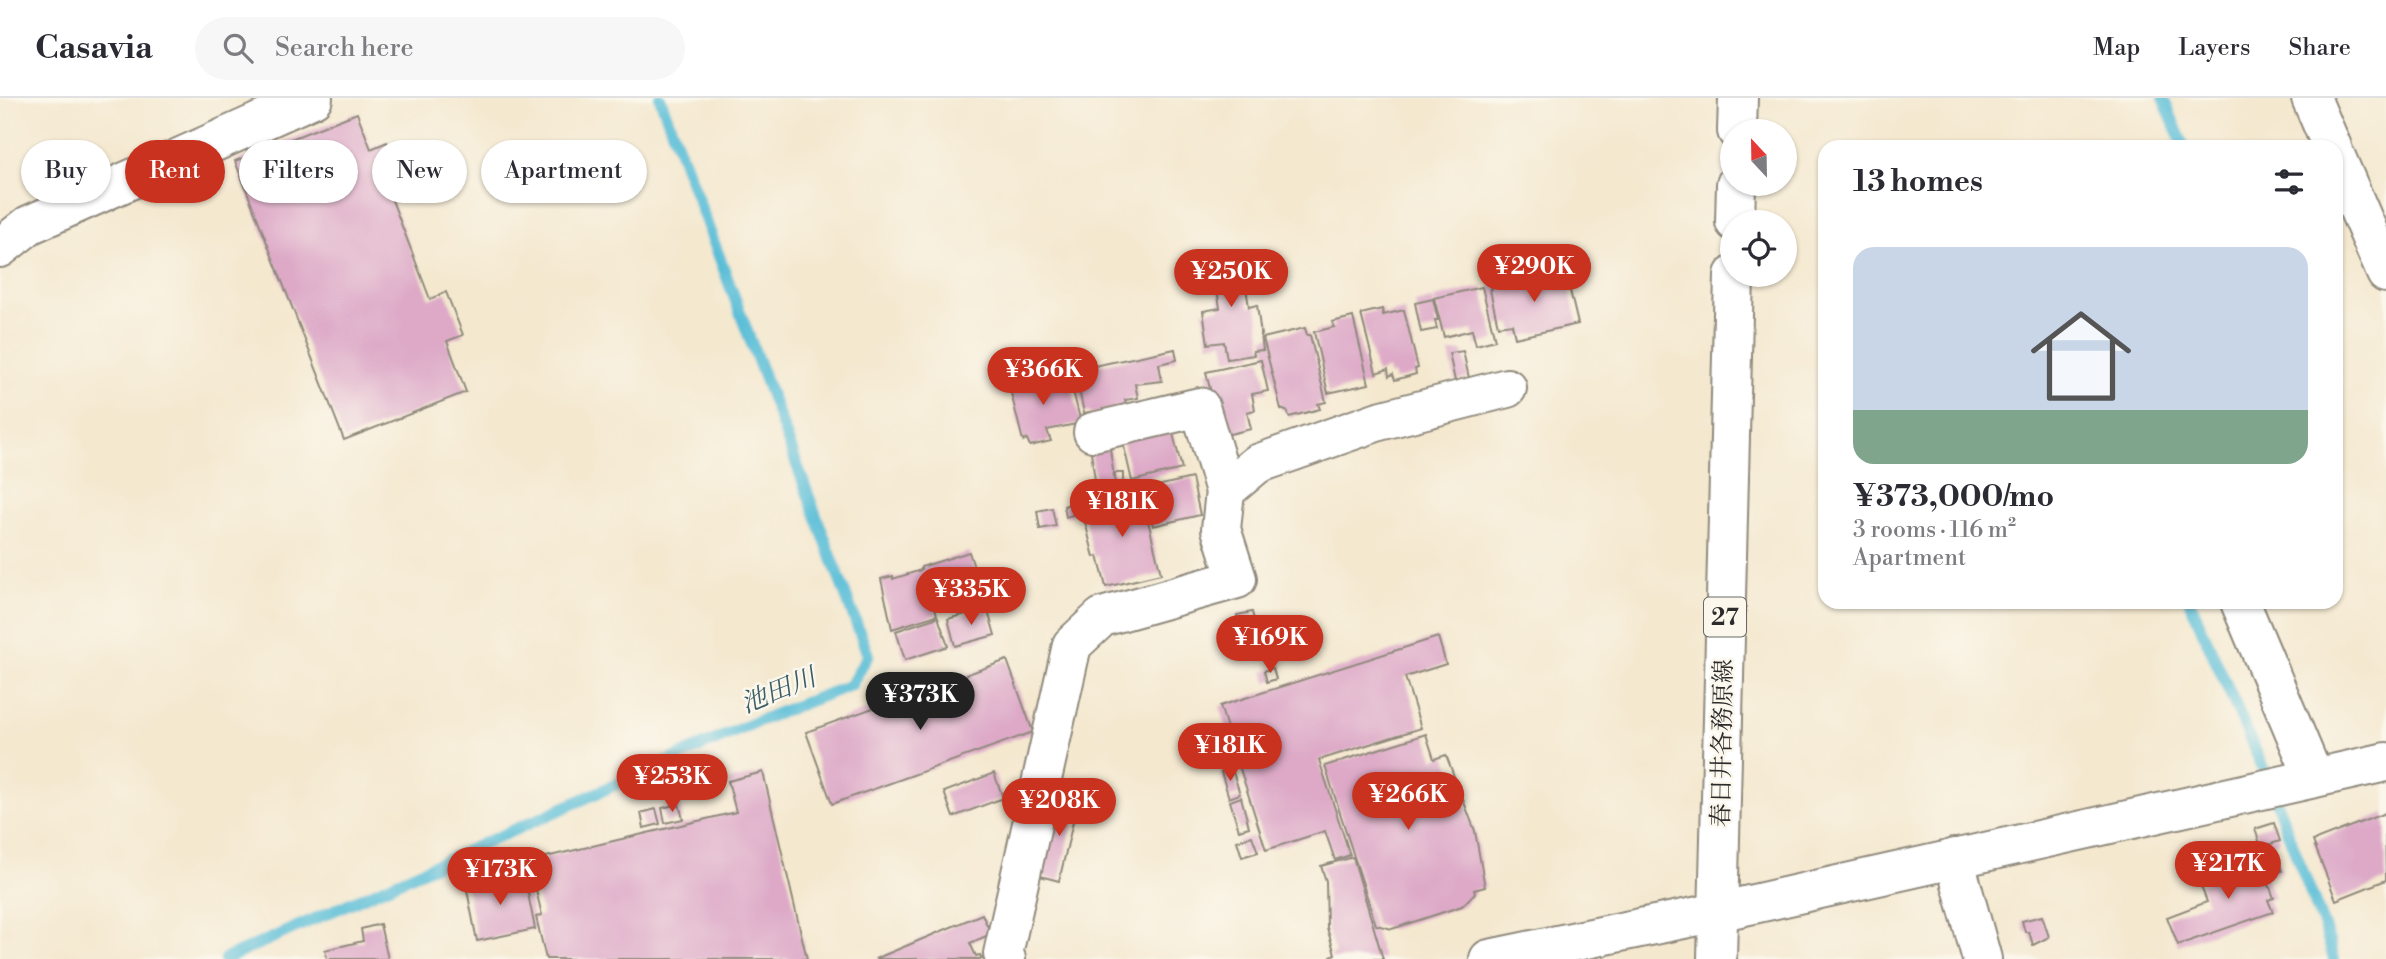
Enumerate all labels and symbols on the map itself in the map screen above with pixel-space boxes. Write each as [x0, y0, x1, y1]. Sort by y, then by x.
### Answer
north arrow [1720, 119, 1797, 196]
pin: ¥290K [1485, 244, 1583, 304]
pin: ¥250K [1182, 250, 1280, 309]
pin: ¥366K [994, 348, 1092, 407]
pin: ¥181K [1073, 480, 1171, 539]
pin: ¥335K [922, 568, 1020, 627]
road number: 27 [1704, 597, 1746, 636]
pin: ¥169K [1221, 616, 1319, 675]
street label: 春日井各務原線 [1707, 659, 1739, 827]
water label: 池田川 [736, 660, 823, 720]
pin: ¥373K [871, 672, 969, 732]
pin: ¥181K [1181, 724, 1279, 783]
pin: ¥253K [623, 754, 721, 814]
pin: ¥266K [1359, 772, 1457, 832]
pin: ¥208K [1010, 778, 1108, 838]
pin: ¥217K [2179, 842, 2277, 901]
pin: ¥173K [451, 848, 549, 907]

